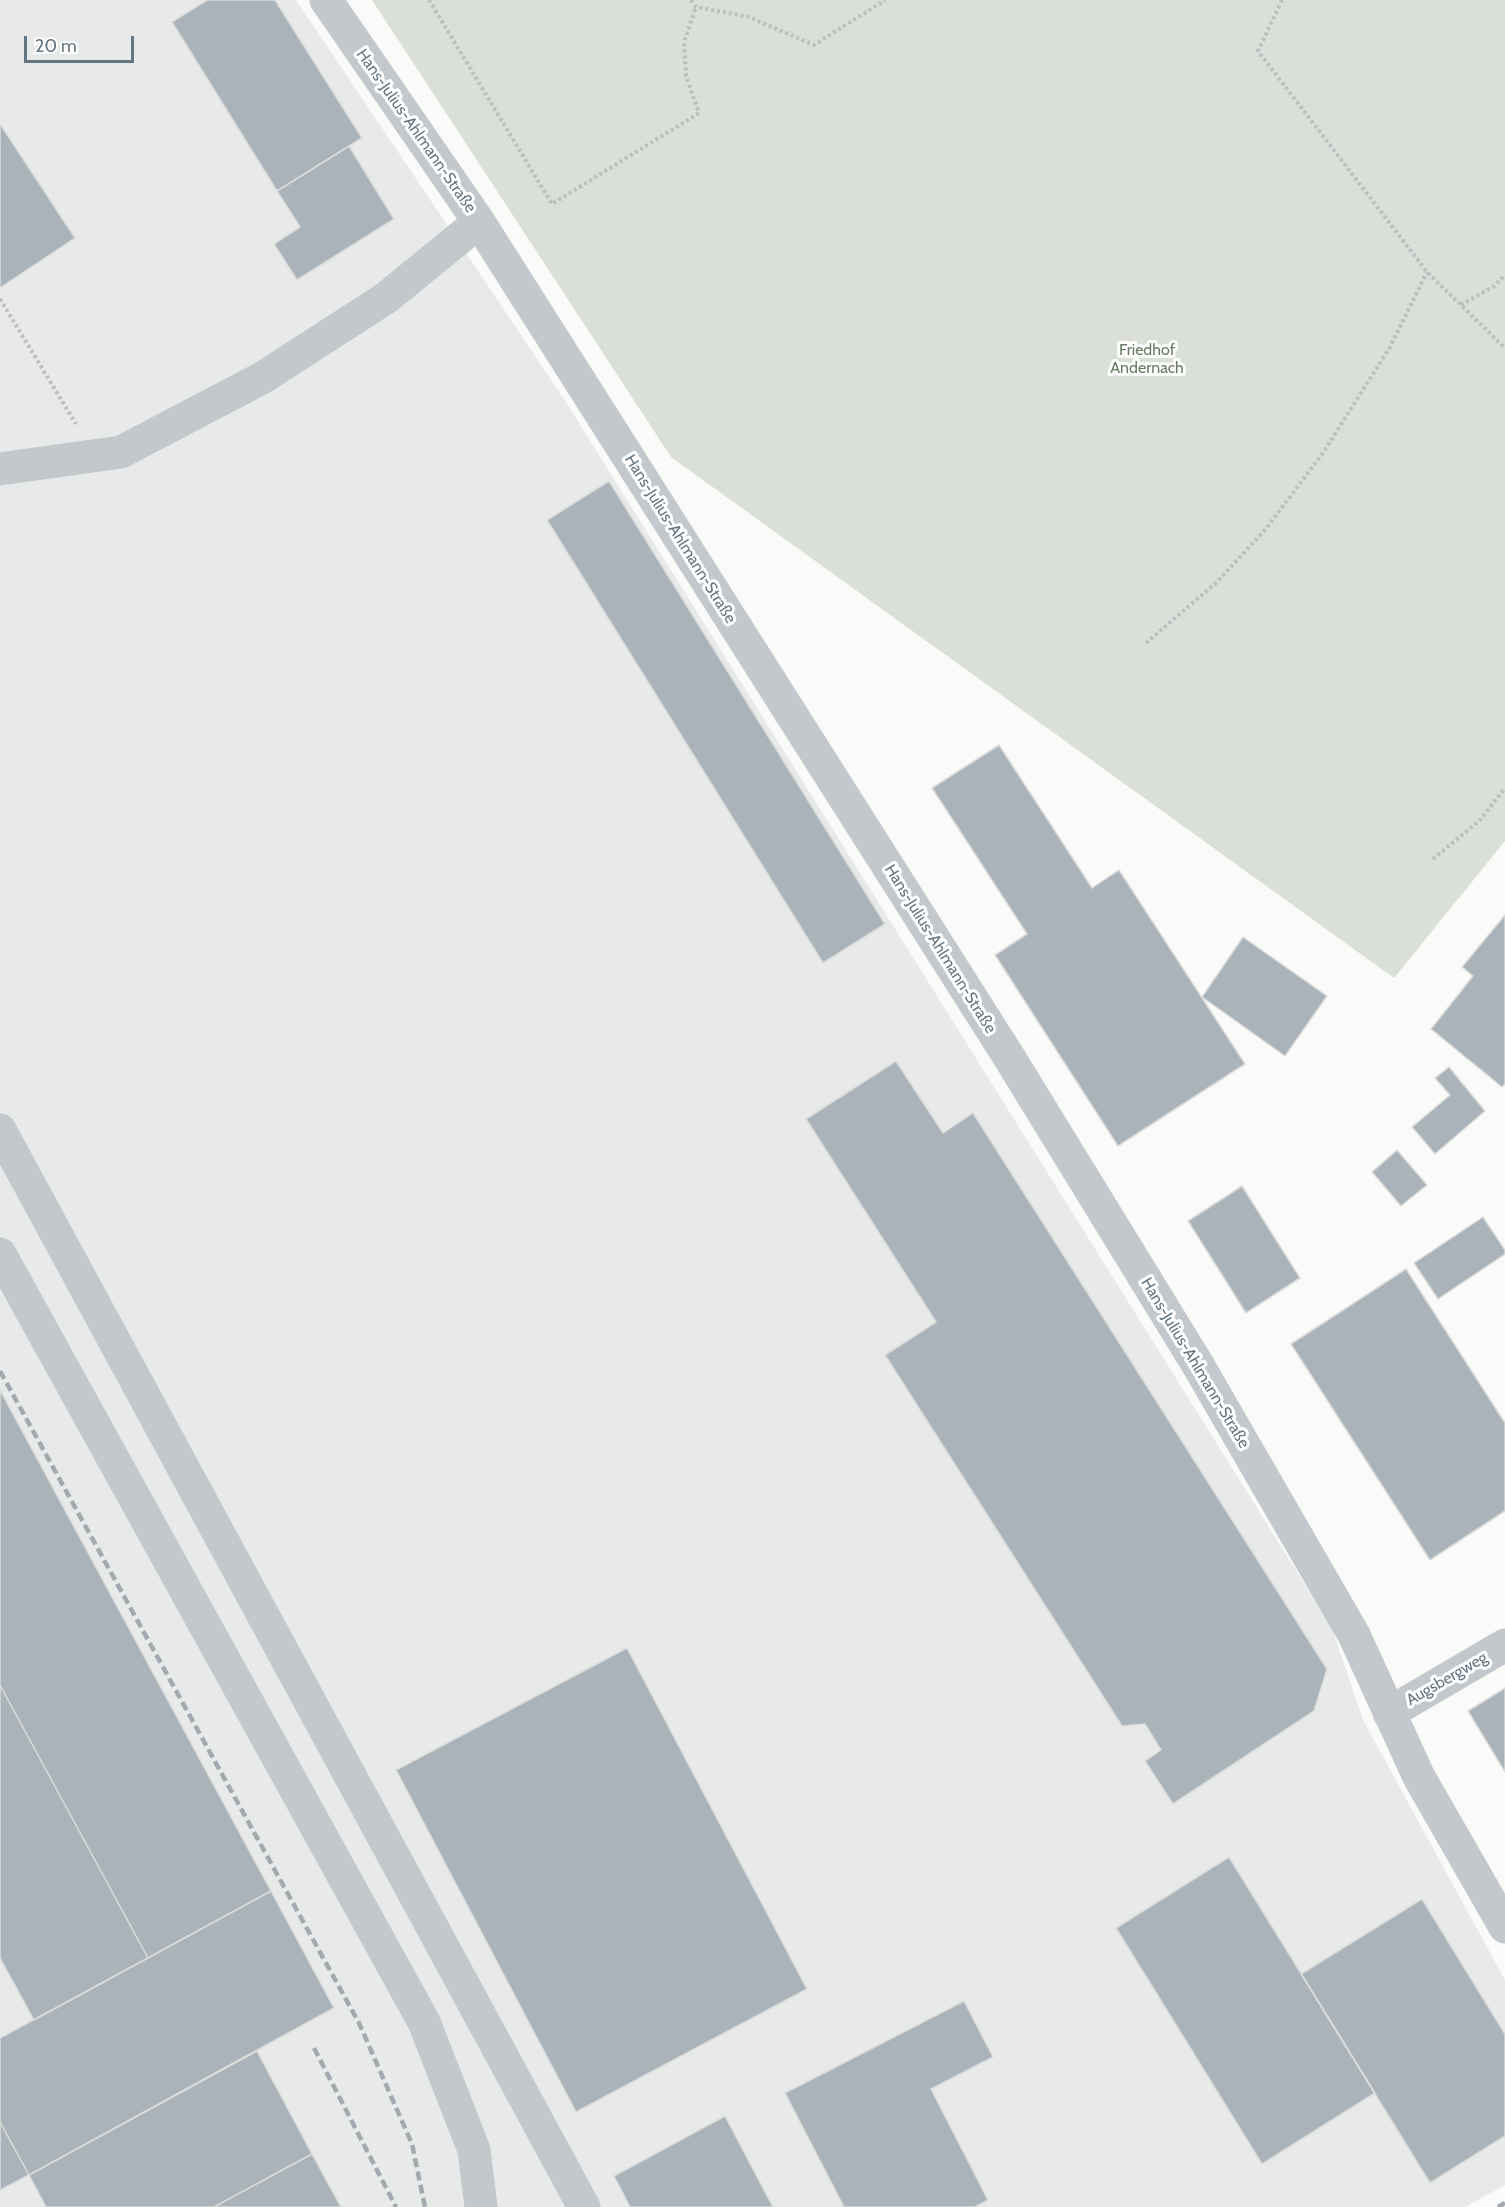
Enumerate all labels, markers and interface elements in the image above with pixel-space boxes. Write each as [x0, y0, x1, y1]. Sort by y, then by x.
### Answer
scale bar [27, 24, 136, 62]
text: 20 m [35, 35, 77, 57]
street label: Hans-Julius-Ahlmann-Straße [352, 45, 480, 217]
park label: Friedhof Andernach [1110, 340, 1184, 378]
street label: Hans-Julius-Ahlmann-Straße [620, 451, 740, 627]
street label: Hans-Julius-Ahlmann-Straße [880, 861, 1000, 1037]
street label: Hans-Julius-Ahlmann-Straße [1136, 1274, 1254, 1452]
street label: Augsbergweg [1403, 1648, 1491, 1710]

